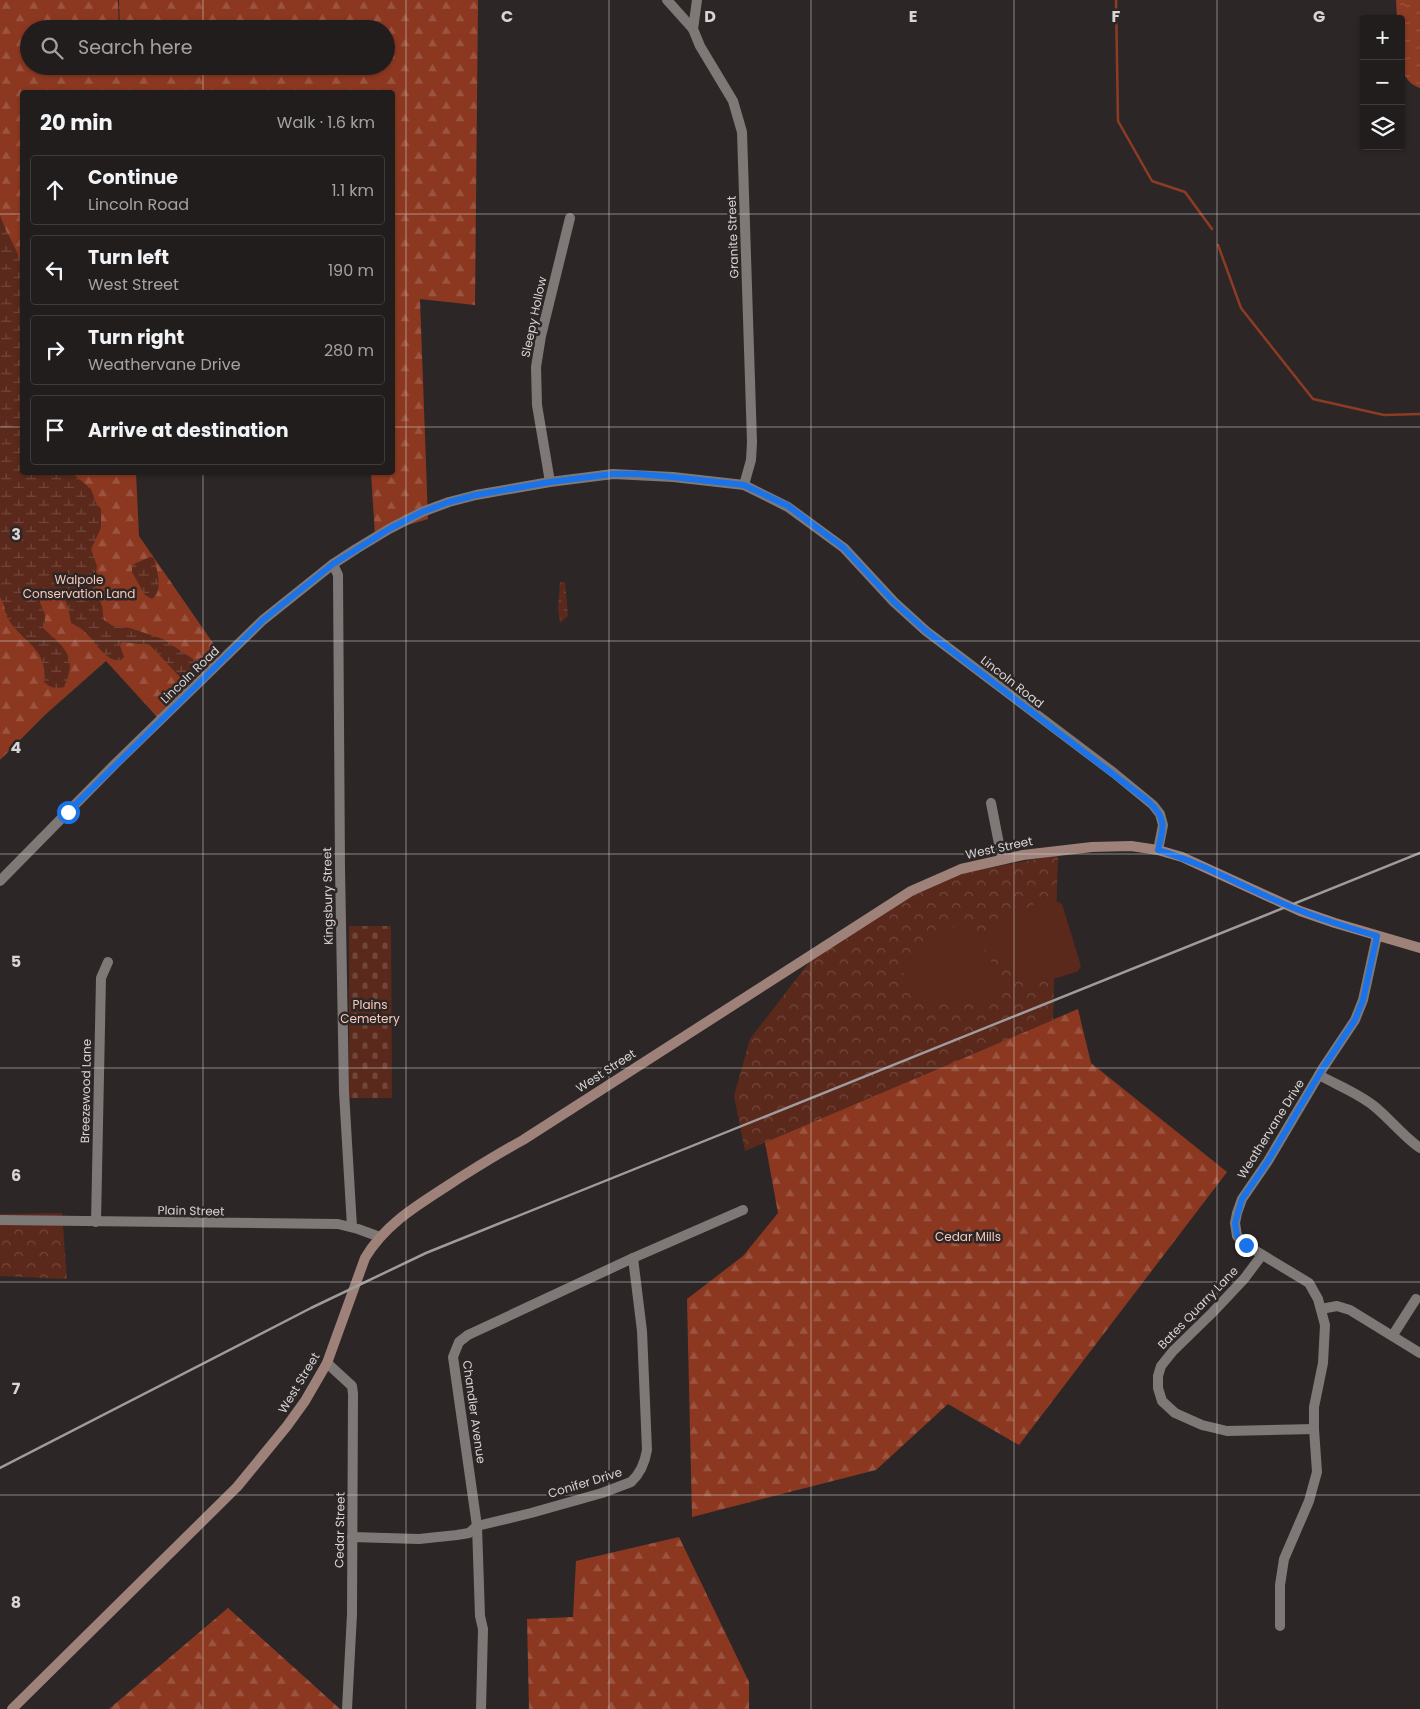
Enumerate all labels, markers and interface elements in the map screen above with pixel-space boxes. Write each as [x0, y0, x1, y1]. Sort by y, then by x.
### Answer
text: C [501, 5, 513, 28]
text: D [704, 5, 716, 28]
text: E [909, 5, 917, 28]
text: F [1112, 5, 1121, 28]
text: G [1313, 5, 1325, 28]
map controls [1360, 15, 1405, 150]
button: + [1360, 15, 1405, 60]
search box [20, 20, 395, 75]
icon: search [38, 34, 66, 62]
text: Search here [78, 34, 192, 61]
button: − [1360, 60, 1405, 105]
button: layers [1360, 105, 1405, 150]
text: 20 min [40, 108, 113, 137]
text: Walk · 1.6 km [277, 111, 375, 134]
text: Continue [88, 164, 178, 191]
icon: ahead [41, 176, 69, 204]
text: 1.1 km [331, 179, 374, 202]
text: Lincoln Road [88, 193, 189, 216]
street label: Granite Street [723, 195, 742, 279]
text: Turn left [88, 244, 169, 271]
icon: left [41, 256, 69, 284]
text: 190 m [328, 259, 374, 282]
text: West Street [88, 273, 179, 296]
street label: Sleepy Hollow [517, 275, 550, 359]
text: Turn right [88, 324, 184, 351]
icon: right [41, 336, 69, 364]
text: 280 m [324, 339, 374, 362]
text: Weathervane Drive [88, 353, 241, 376]
icon: arrive [41, 416, 69, 444]
text: Arrive at destination [88, 417, 289, 444]
text: 3 [11, 523, 21, 546]
park label: Walpole Conservation Land [23, 571, 135, 602]
street label: Lincoln Road [156, 642, 223, 707]
street label: Lincoln Road [977, 652, 1047, 712]
text: 4 [11, 736, 22, 759]
route start [57, 801, 80, 824]
street label: West Street [964, 832, 1034, 863]
street label: Kingsbury Street [318, 847, 337, 945]
text: 5 [11, 950, 21, 973]
park label: Plains Cemetery [340, 996, 400, 1027]
street label: Breezewood Lane [76, 1039, 95, 1143]
street label: West Street [573, 1045, 639, 1096]
street label: Weathervane Drive [1233, 1076, 1308, 1182]
text: 6 [11, 1164, 21, 1187]
street label: Plain Street [157, 1201, 225, 1220]
park label: Cedar Mills [935, 1228, 1001, 1245]
route end [1235, 1234, 1258, 1257]
street label: Bates Quarry Lane [1154, 1262, 1242, 1353]
street label: West Street [274, 1349, 323, 1416]
street label: Chandler Avenue [459, 1359, 490, 1465]
text: 7 [12, 1377, 21, 1400]
street label: Conifer Drive [546, 1463, 624, 1502]
street label: Cedar Street [330, 1492, 349, 1568]
text: 8 [11, 1591, 21, 1614]

